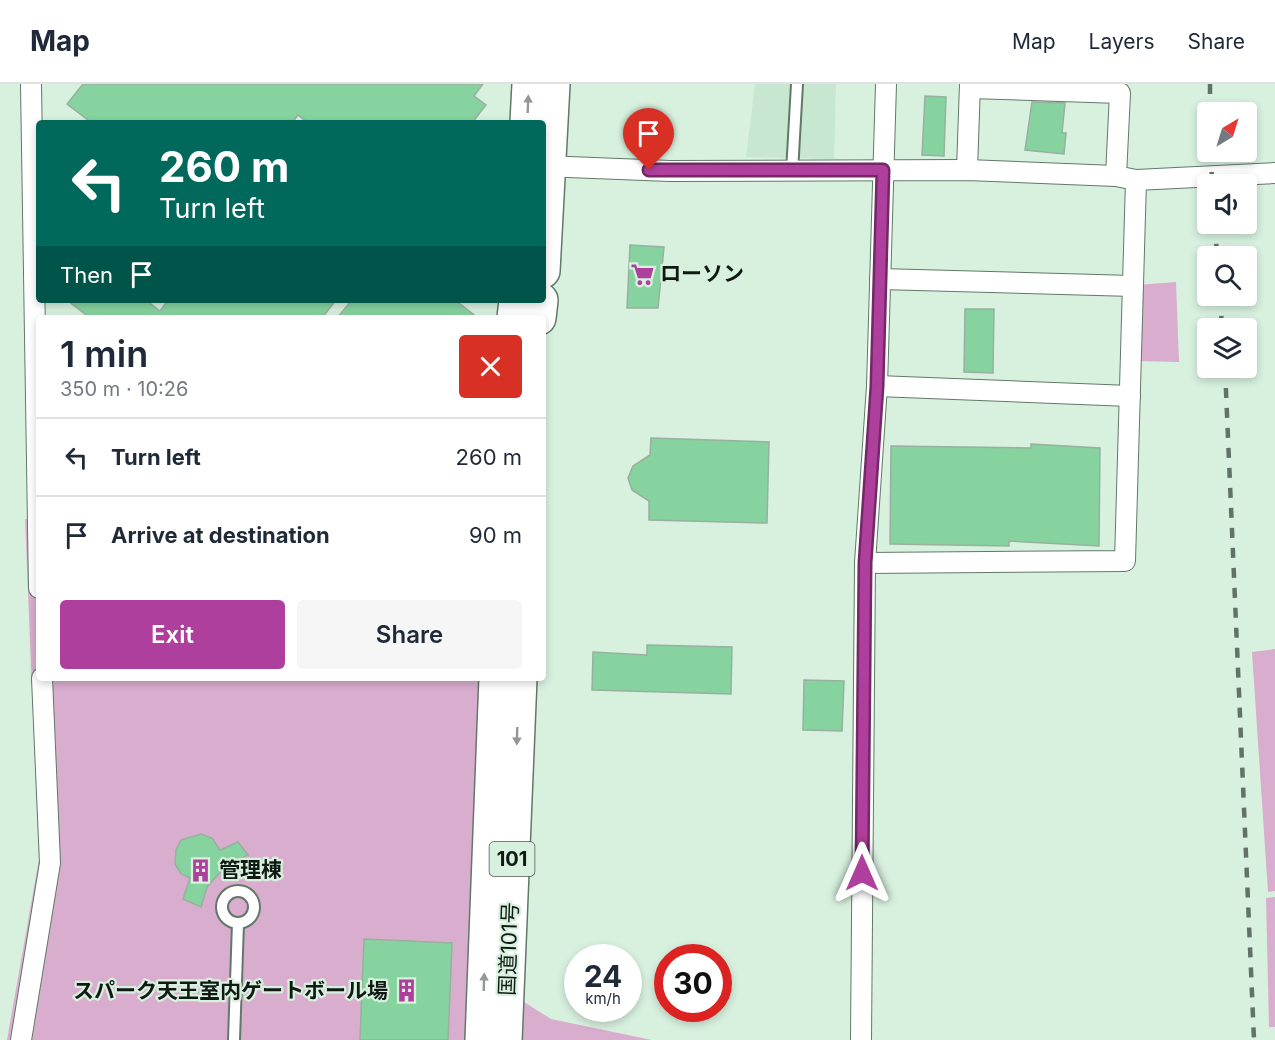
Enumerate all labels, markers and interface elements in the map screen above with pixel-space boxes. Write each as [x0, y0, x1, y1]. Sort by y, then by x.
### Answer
text: Map [30, 24, 90, 58]
text: Map [1012, 29, 1056, 54]
text: Layers [1089, 29, 1155, 54]
text: Share [1188, 29, 1245, 54]
one-way arrow [523, 94, 532, 113]
north arrow [1197, 102, 1257, 162]
map controls [1197, 102, 1257, 378]
pin [623, 108, 674, 170]
icon: arrive [632, 117, 665, 150]
text: 260 m [159, 141, 289, 192]
icon: left [60, 144, 138, 222]
button: sound [1197, 174, 1257, 234]
text: Turn left [159, 192, 265, 225]
button: search [1197, 246, 1257, 306]
icon: arrive [125, 258, 158, 291]
supermarket icon: ローソン [629, 261, 655, 287]
place label: ローソン [660, 261, 744, 286]
text: Then [60, 262, 113, 288]
button: layers [1197, 318, 1257, 378]
text: 1 min [60, 332, 148, 376]
button: close [459, 335, 522, 398]
text: 350 m · 10:26 [60, 377, 188, 401]
icon: left [60, 441, 93, 474]
text: Turn left [111, 444, 201, 470]
text: 260 m [456, 444, 522, 470]
icon: arrive [60, 519, 93, 552]
text: Arrive at destination [111, 522, 330, 548]
text: 90 m [469, 522, 522, 548]
button: Exit [60, 600, 285, 669]
button: Share [297, 600, 522, 669]
one-way arrow [513, 727, 522, 746]
position arrow [830, 841, 894, 905]
road number: 101 [490, 842, 534, 876]
building icon: 管理棟 [188, 857, 214, 883]
place label: 管理棟 [219, 857, 282, 882]
street label: 国道101号 [494, 902, 523, 996]
speed limit sign: 30 [654, 944, 732, 1022]
text: 24 [584, 958, 622, 994]
one-way arrow [479, 972, 489, 991]
place label: スパーク天王室内ゲートボール場 [73, 978, 388, 1003]
building icon: スパーク天王室内ゲートボール場 [393, 978, 419, 1004]
text: km/h [585, 989, 621, 1008]

